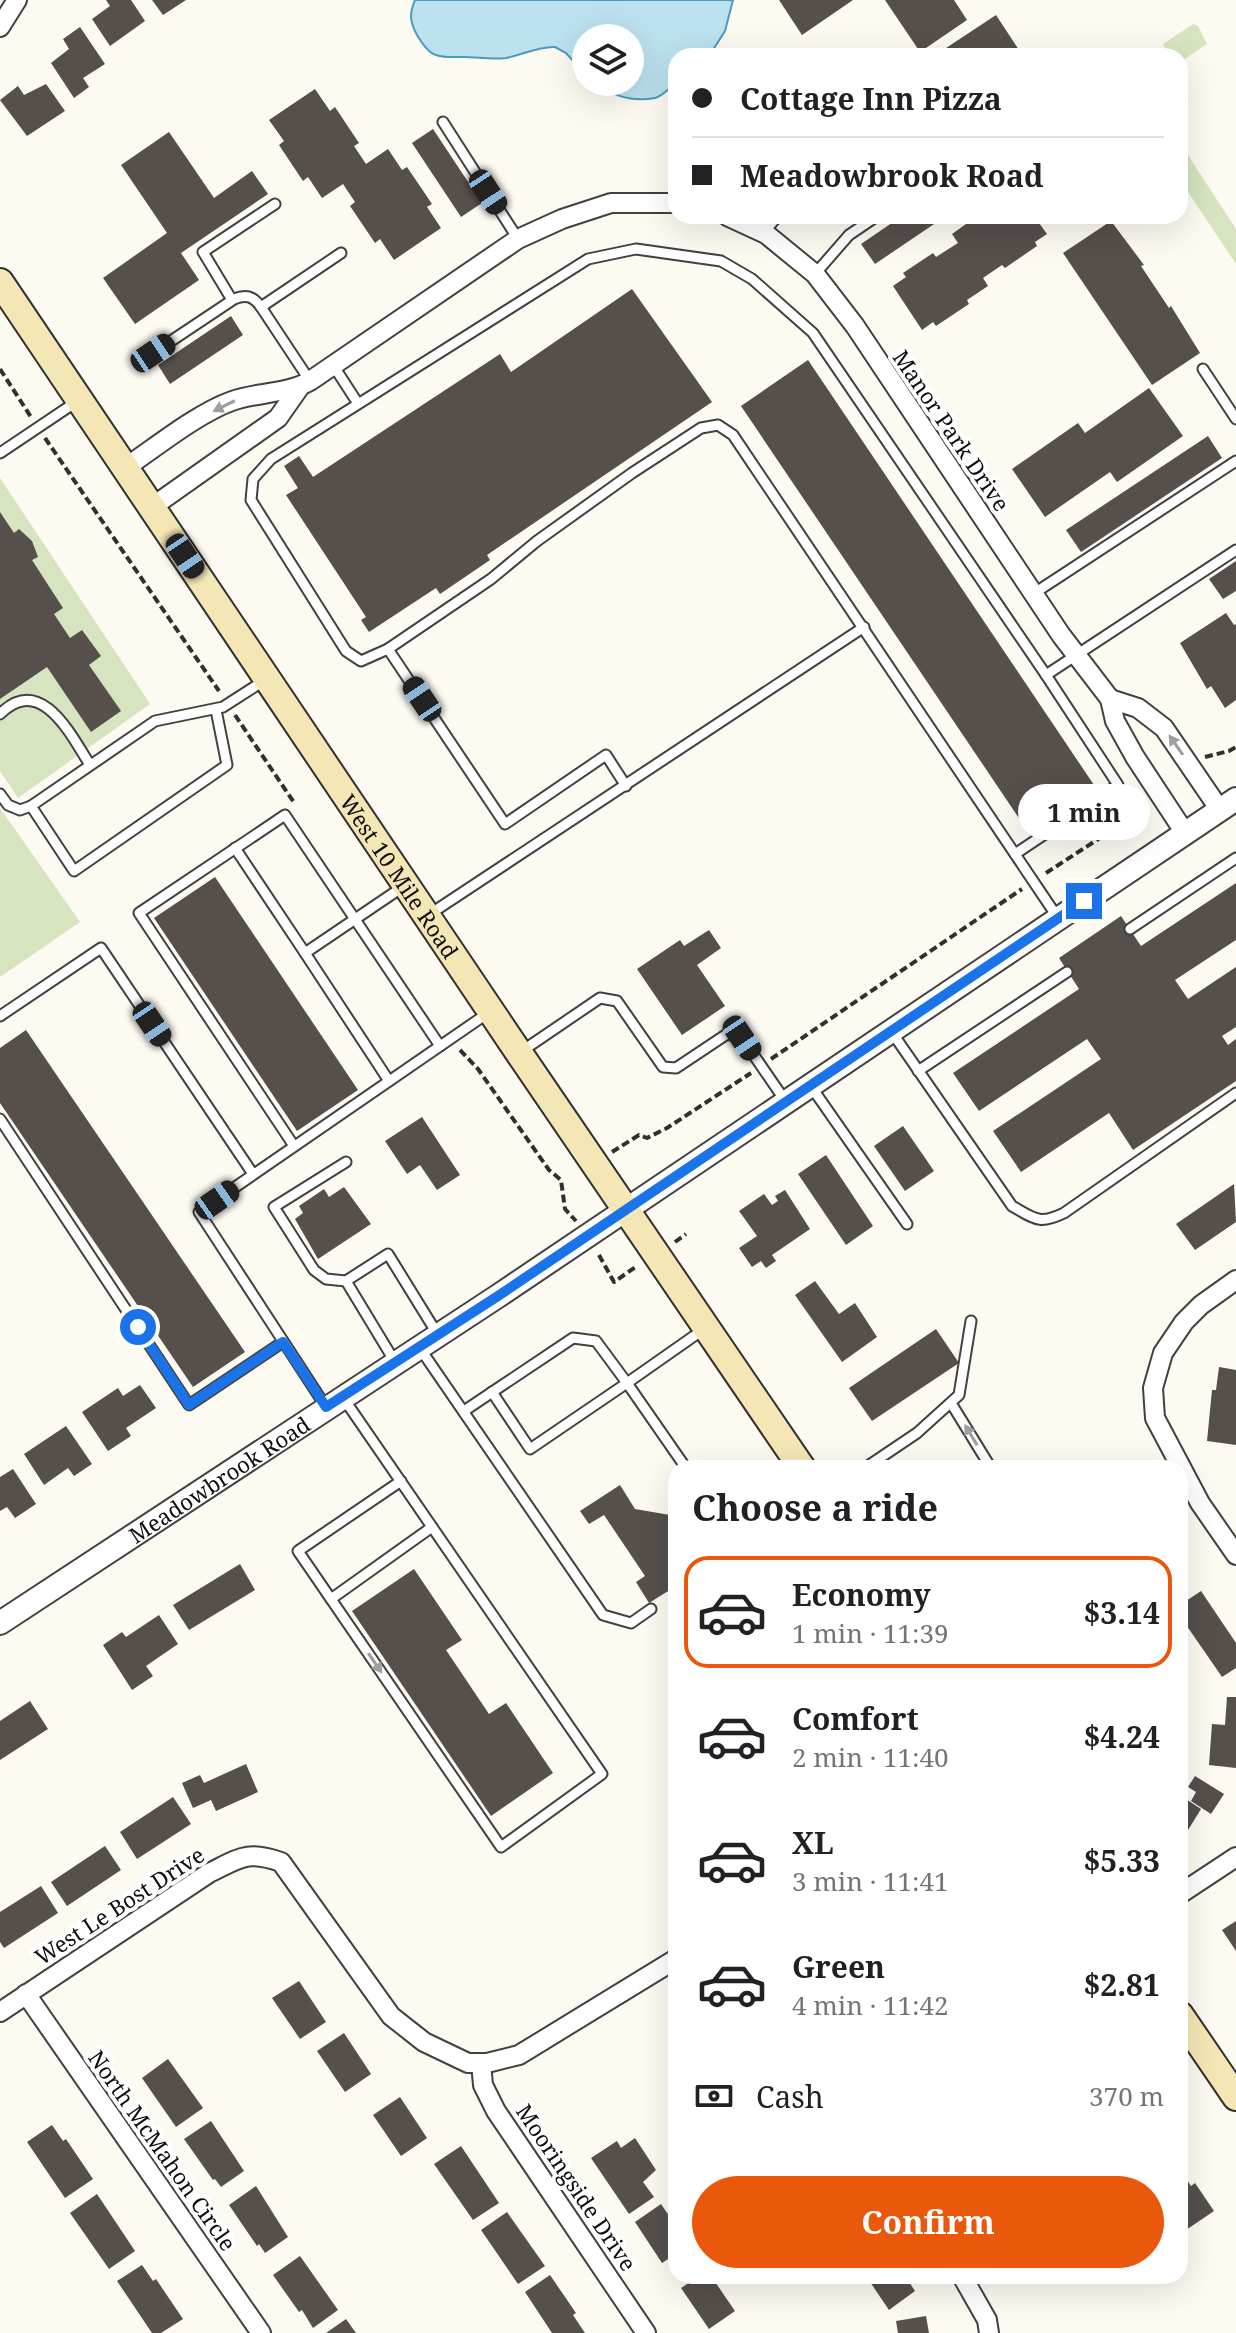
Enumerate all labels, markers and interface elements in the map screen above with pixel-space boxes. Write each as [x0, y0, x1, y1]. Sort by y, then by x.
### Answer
map controls [572, 24, 644, 96]
button: layers [572, 24, 644, 96]
text: Cottage Inn Pizza [740, 78, 1002, 119]
text: Meadowbrook Road [740, 155, 1043, 196]
car [465, 165, 511, 219]
car [126, 330, 180, 376]
street label: Manor Park Drive [887, 343, 1017, 517]
one-way arrow [212, 399, 235, 413]
car [162, 529, 208, 583]
car [399, 672, 445, 726]
one-way arrow [1169, 735, 1184, 756]
callout: 1 min [1018, 785, 1150, 841]
street label: West 10 Mile Road [334, 788, 466, 965]
text: 1 min [1047, 794, 1121, 830]
route end [1066, 883, 1102, 919]
car [129, 997, 175, 1051]
car [719, 1011, 765, 1065]
car [190, 1176, 244, 1224]
route start [120, 1309, 156, 1345]
street label: Meadowbrook Road [123, 1408, 316, 1550]
one-way arrow [964, 1424, 978, 1446]
text: Choose a ride [692, 1483, 938, 1532]
text: Economy [792, 1574, 931, 1615]
icon: car [696, 1576, 768, 1648]
text: $3.14 [1083, 1592, 1160, 1633]
text: 1 min · 11:39 [792, 1615, 949, 1651]
one-way arrow [367, 1652, 382, 1673]
text: Comfort [792, 1698, 919, 1739]
icon: car [696, 1700, 768, 1772]
text: $4.24 [1083, 1716, 1160, 1757]
text: 2 min · 11:40 [792, 1739, 949, 1775]
text: XL [792, 1822, 834, 1863]
icon: car [696, 1824, 768, 1896]
street label: West Le Bost Drive [28, 1839, 210, 1971]
text: $5.33 [1083, 1840, 1160, 1881]
text: 3 min · 11:41 [792, 1863, 949, 1899]
text: Green [792, 1946, 885, 1987]
icon: car [696, 1948, 768, 2020]
text: $2.81 [1083, 1964, 1160, 2005]
text: 4 min · 11:42 [792, 1987, 949, 2023]
street label: North McMahon Circle [82, 2044, 244, 2256]
icon: cash [692, 2074, 736, 2118]
text: Cash [756, 2076, 824, 2117]
text: 370 m [1089, 2078, 1164, 2114]
street label: Mooringside Drive [510, 2098, 644, 2276]
button: Confirm [692, 2176, 1164, 2268]

